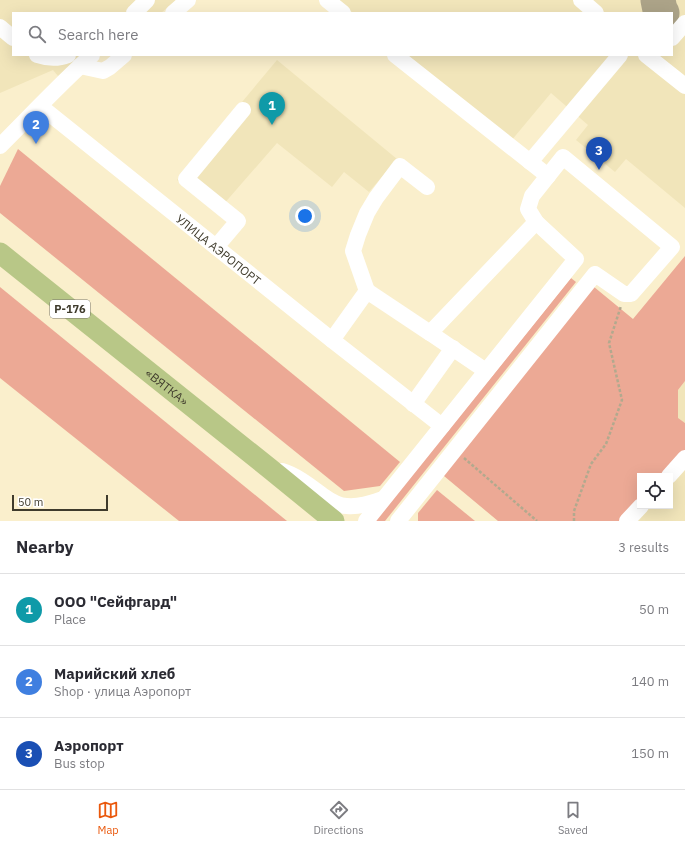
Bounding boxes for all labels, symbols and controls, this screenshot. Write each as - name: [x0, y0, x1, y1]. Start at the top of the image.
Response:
- search box: [12, 12, 673, 56]
- icon: search: [26, 23, 48, 45]
- text: Search here: [58, 25, 138, 44]
- pin: 1: [259, 92, 285, 125]
- pin: 2: [23, 111, 49, 144]
- pin: 3: [586, 137, 612, 170]
- your location: [295, 206, 315, 226]
- street label: УЛИЦА АЭРОПОРТ: [173, 211, 264, 288]
- road number: Р-176: [50, 300, 90, 318]
- street label: «ВЯТКА»: [143, 365, 192, 408]
- map controls: [637, 473, 673, 509]
- button: locate: [637, 473, 673, 509]
- scale bar: [12, 493, 108, 512]
- text: 50 m: [18, 495, 43, 509]
- text: Nearby: [16, 536, 74, 558]
- text: 3 results: [618, 539, 669, 556]
- text: ООО "Сейфгард": [54, 592, 177, 611]
- text: 1: [25, 601, 33, 618]
- text: 50 m: [639, 601, 669, 618]
- text: Place: [54, 611, 86, 628]
- text: Марийский хлеб: [54, 664, 175, 683]
- text: 2: [25, 673, 33, 690]
- text: 140 m: [631, 673, 669, 690]
- text: Shop · улица Аэропорт: [54, 683, 191, 700]
- text: Аэропорт: [54, 736, 124, 755]
- text: 3: [25, 745, 33, 762]
- text: 150 m: [631, 745, 669, 762]
- text: Bus stop: [54, 755, 105, 772]
- tab: Map: [97, 799, 119, 837]
- tab: Directions: [313, 799, 364, 837]
- tab: Saved: [558, 799, 588, 837]

